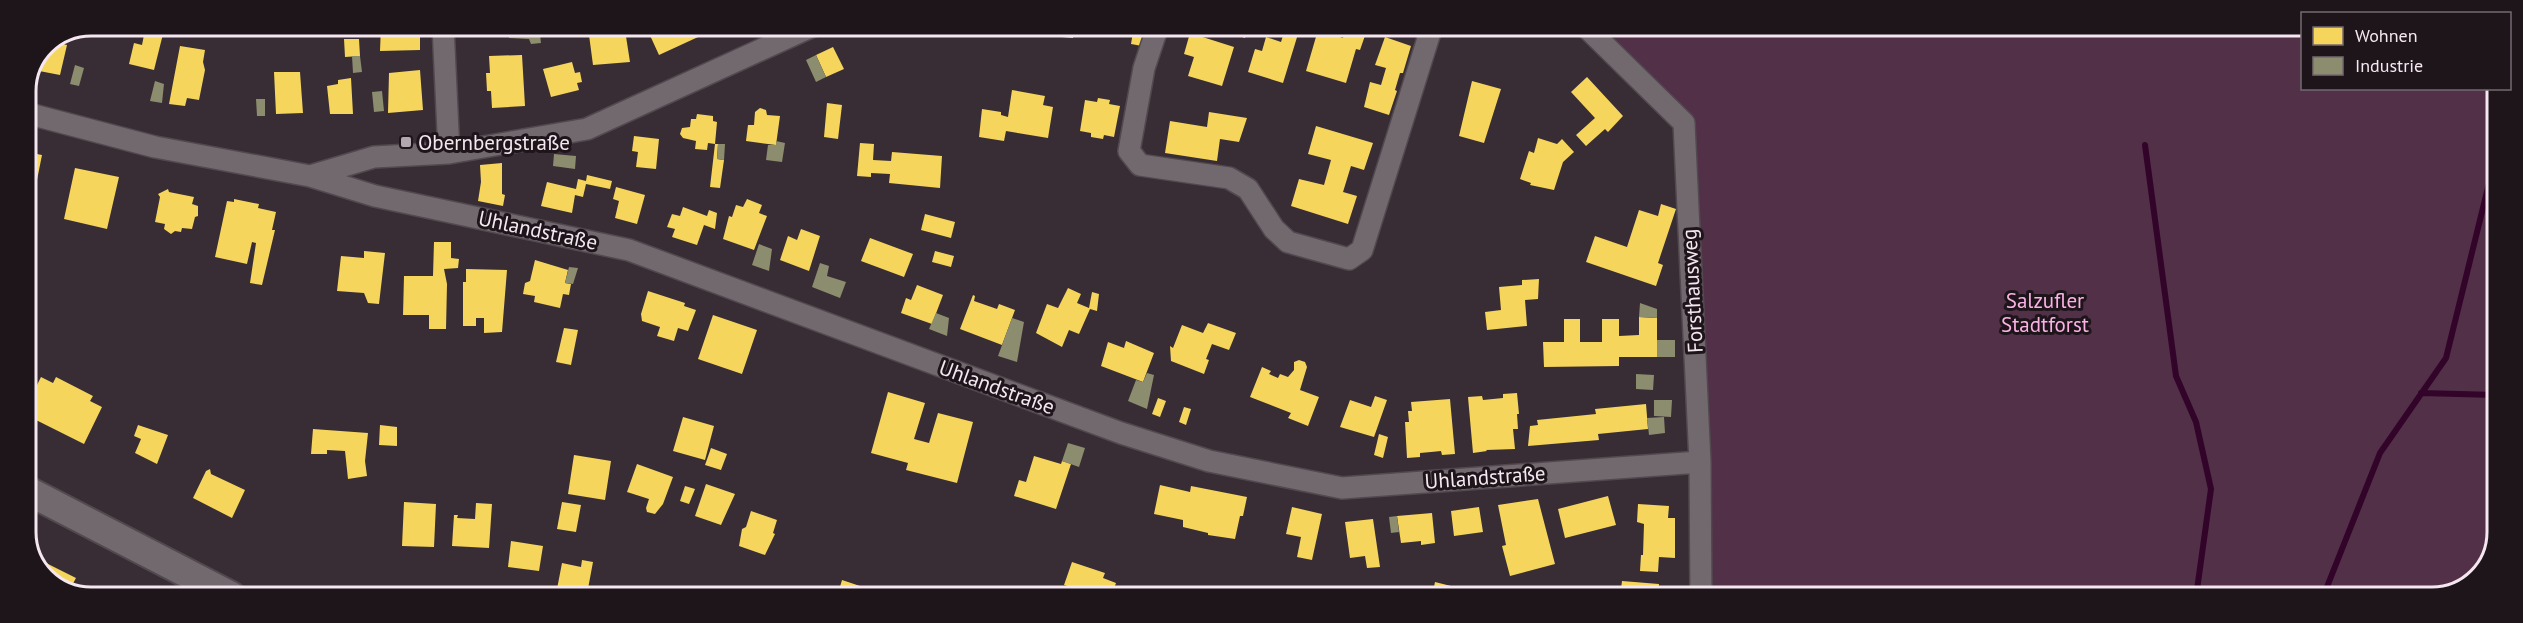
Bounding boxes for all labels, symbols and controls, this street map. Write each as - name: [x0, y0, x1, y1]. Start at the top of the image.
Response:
- legend: [2301, 12, 2511, 90]
- text: Wohnen: [2355, 24, 2417, 47]
- text: Industrie: [2355, 54, 2423, 77]
- place label: Obernbergstraße: [418, 129, 570, 156]
- marker: Obernbergstraße: [399, 135, 413, 149]
- street label: Uhlandstraße: [476, 204, 600, 256]
- street label: Forsthausweg: [1675, 228, 1709, 354]
- park label: Salzufler Stadtforst: [2001, 287, 2089, 338]
- street label: Uhlandstraße: [935, 354, 1059, 420]
- street label: Uhlandstraße: [1424, 459, 1546, 495]

